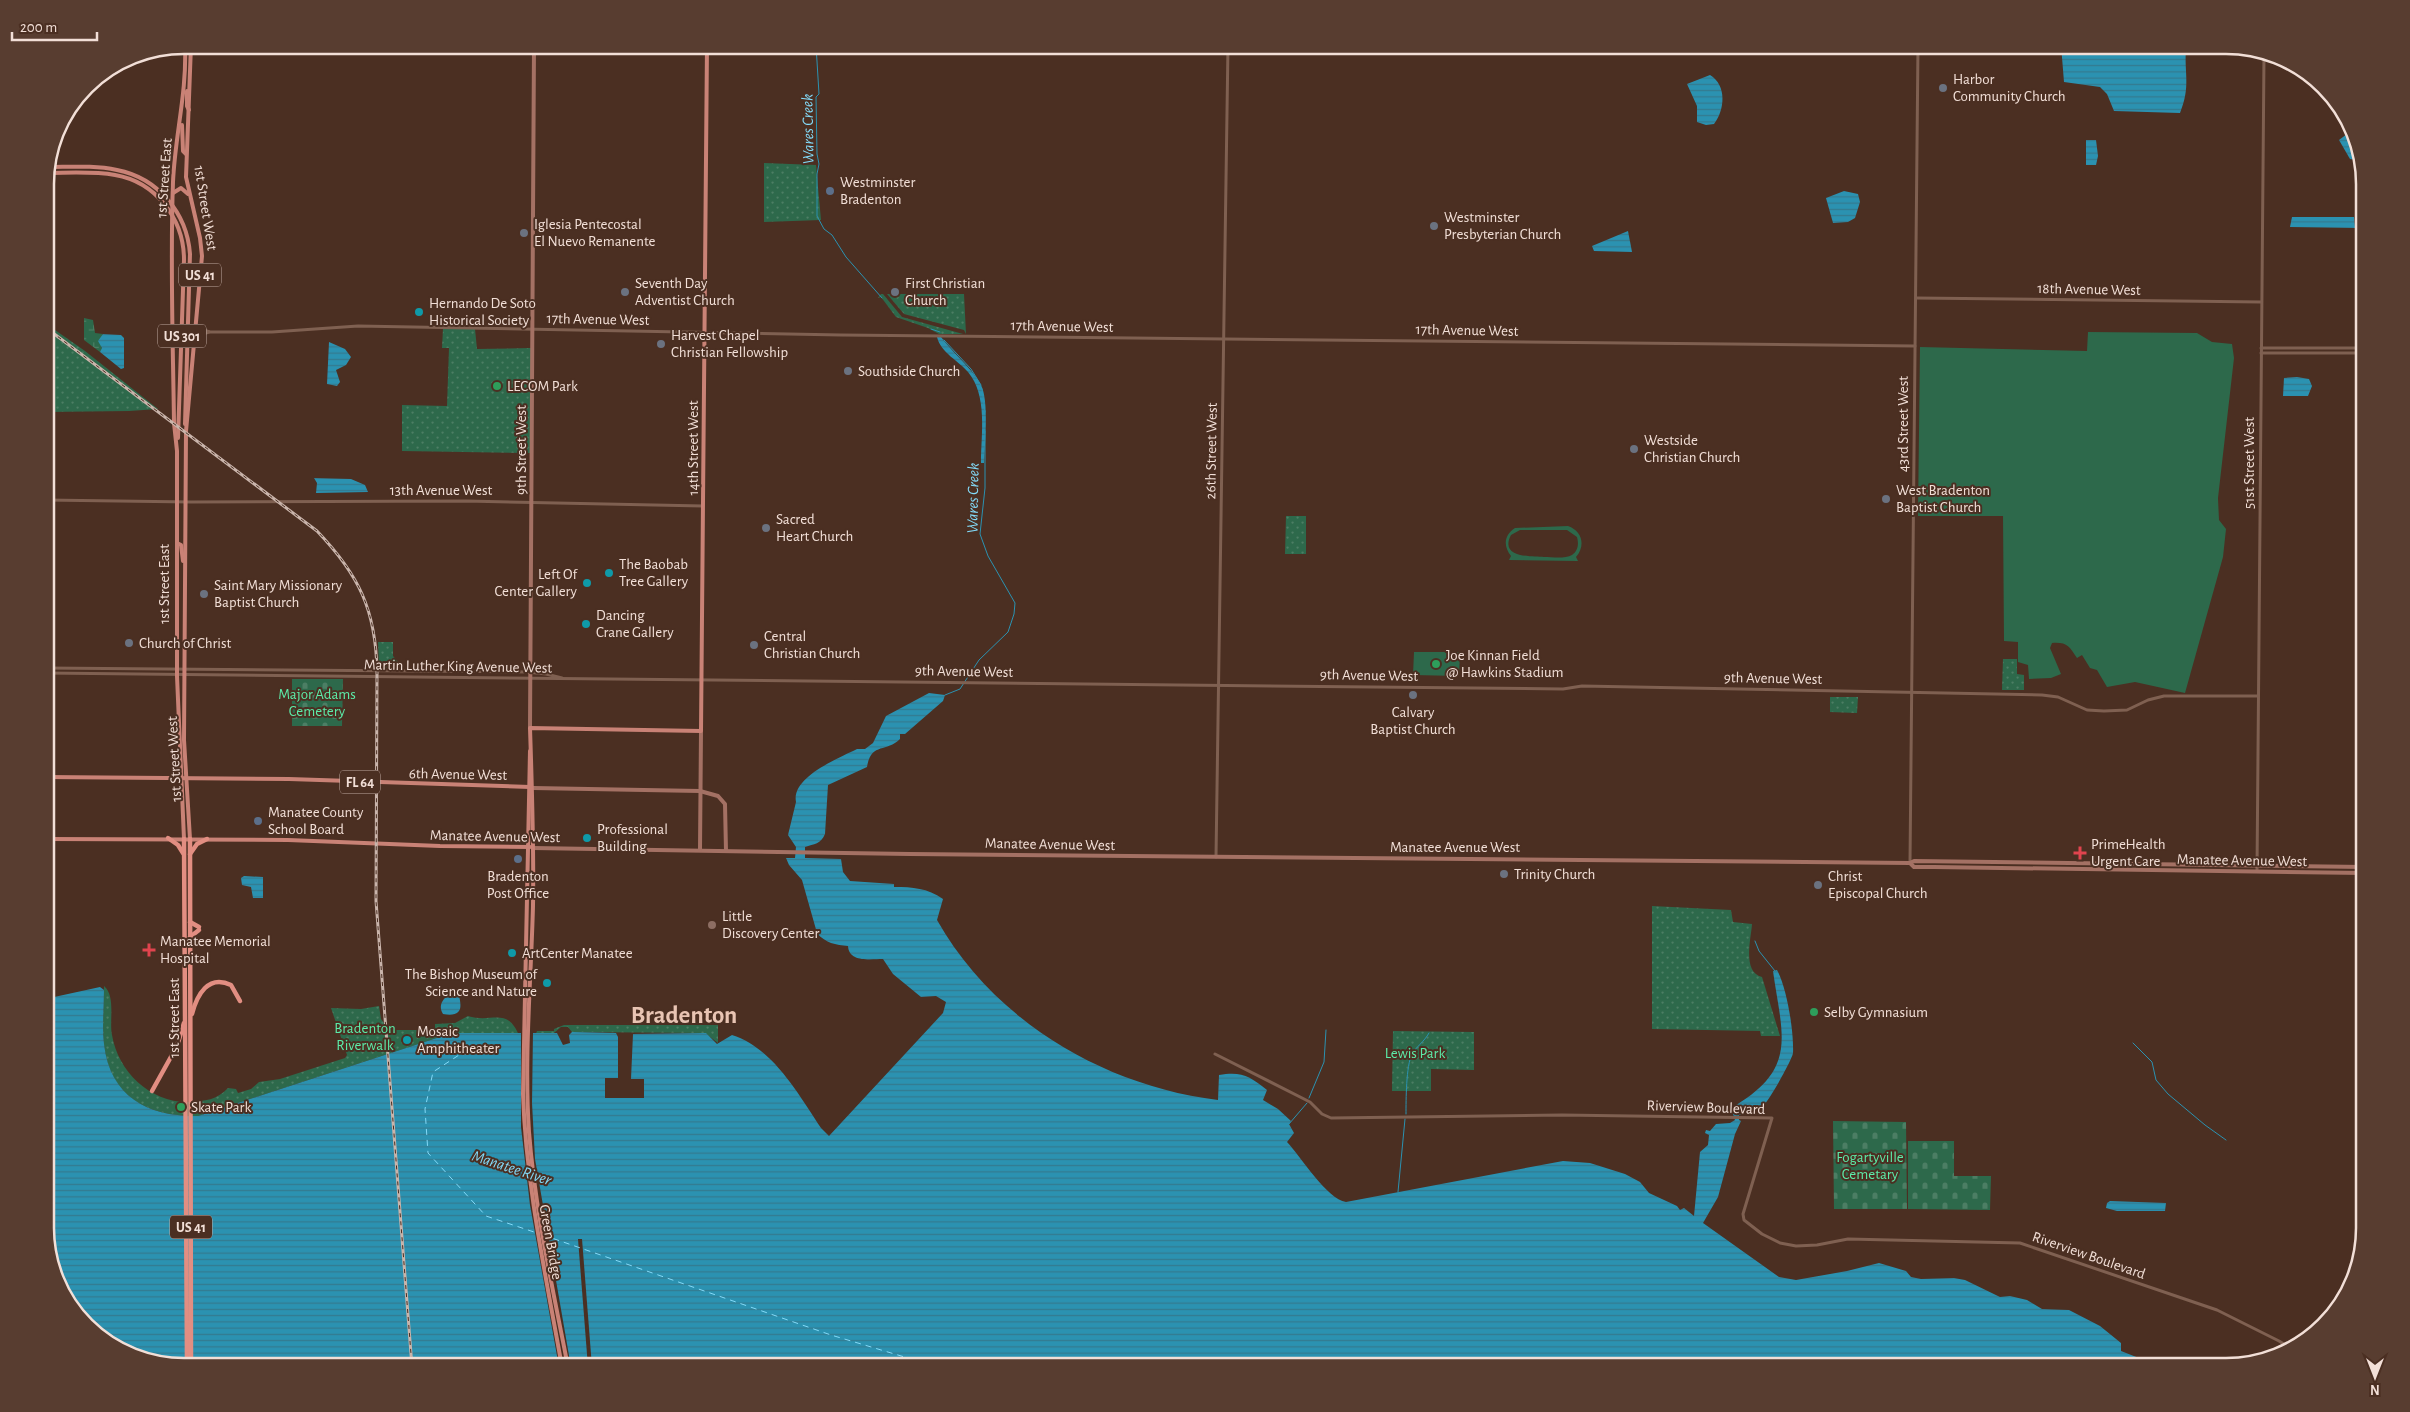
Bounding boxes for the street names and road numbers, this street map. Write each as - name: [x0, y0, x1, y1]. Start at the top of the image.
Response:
- street label: 1st Street East: [154, 137, 175, 218]
- street label: 1st Street West: [191, 165, 220, 252]
- road number: US 41: [179, 264, 221, 286]
- street label: 18th Avenue West: [2037, 281, 2141, 298]
- street label: 17th Avenue West: [547, 311, 650, 328]
- street label: 17th Avenue West: [1011, 318, 1114, 335]
- street label: 17th Avenue West: [1416, 322, 1519, 339]
- road number: US 301: [158, 324, 206, 348]
- street label: 43rd Street West: [1896, 376, 1911, 472]
- street label: 14th Street West: [686, 400, 701, 496]
- street label: 26th Street West: [1203, 402, 1220, 499]
- street label: 9th Street West: [514, 405, 529, 495]
- street label: 51st Street West: [2242, 417, 2257, 509]
- street label: 13th Avenue West: [390, 483, 493, 498]
- street label: 1st Street East: [157, 544, 172, 624]
- street label: Martin Luther King Avenue West: [364, 657, 552, 676]
- street label: 9th Avenue West: [915, 663, 1013, 680]
- street label: 9th Avenue West: [1320, 667, 1418, 684]
- street label: 9th Avenue West: [1724, 670, 1822, 687]
- street label: 1st Street West: [165, 716, 184, 802]
- street label: 6th Avenue West: [409, 766, 507, 783]
- road number: FL 64: [340, 770, 380, 794]
- street label: Manatee Avenue West: [430, 828, 560, 845]
- street label: Manatee Avenue West: [985, 836, 1115, 853]
- street label: Manatee Avenue West: [1390, 840, 1520, 855]
- street label: Manatee Avenue West: [2177, 852, 2307, 869]
- street label: 1st Street East: [167, 978, 182, 1058]
- street label: Riverview Boulevard: [1646, 1098, 1766, 1117]
- street label: Green Bridge: [537, 1203, 565, 1281]
- road number: US 41: [170, 1216, 212, 1238]
- street label: Riverview Boulevard: [2030, 1229, 2148, 1282]

